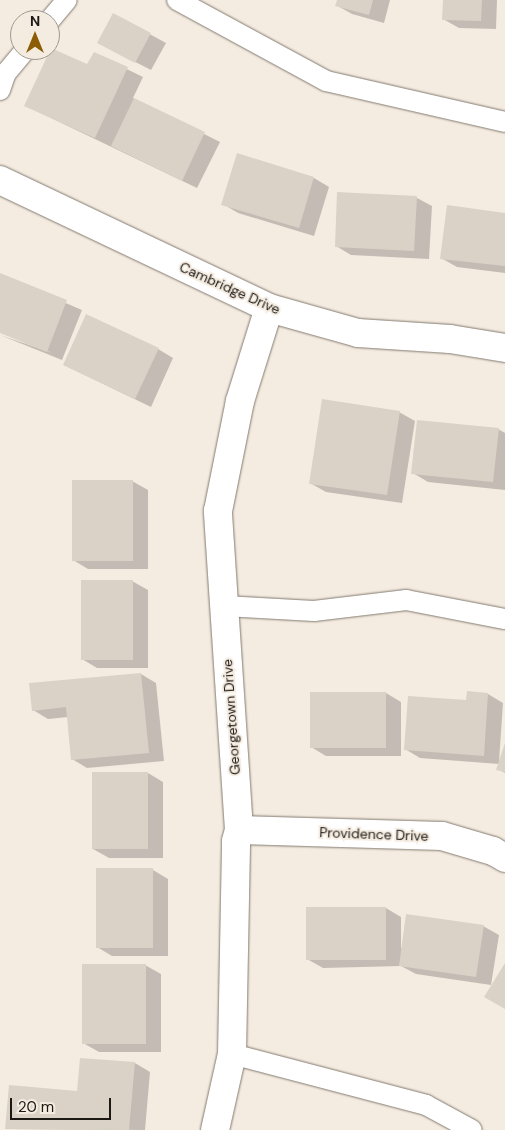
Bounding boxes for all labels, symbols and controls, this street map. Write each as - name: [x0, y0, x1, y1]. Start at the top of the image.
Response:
- north arrow: [10, 10, 60, 60]
- text: N: [30, 12, 40, 30]
- street label: Cambridge Drive: [177, 258, 283, 318]
- street label: Georgetown Drive: [219, 659, 243, 775]
- street label: Providence Drive: [319, 824, 429, 844]
- scale bar: [12, 1088, 114, 1120]
- text: 20 m: [18, 1097, 54, 1117]

